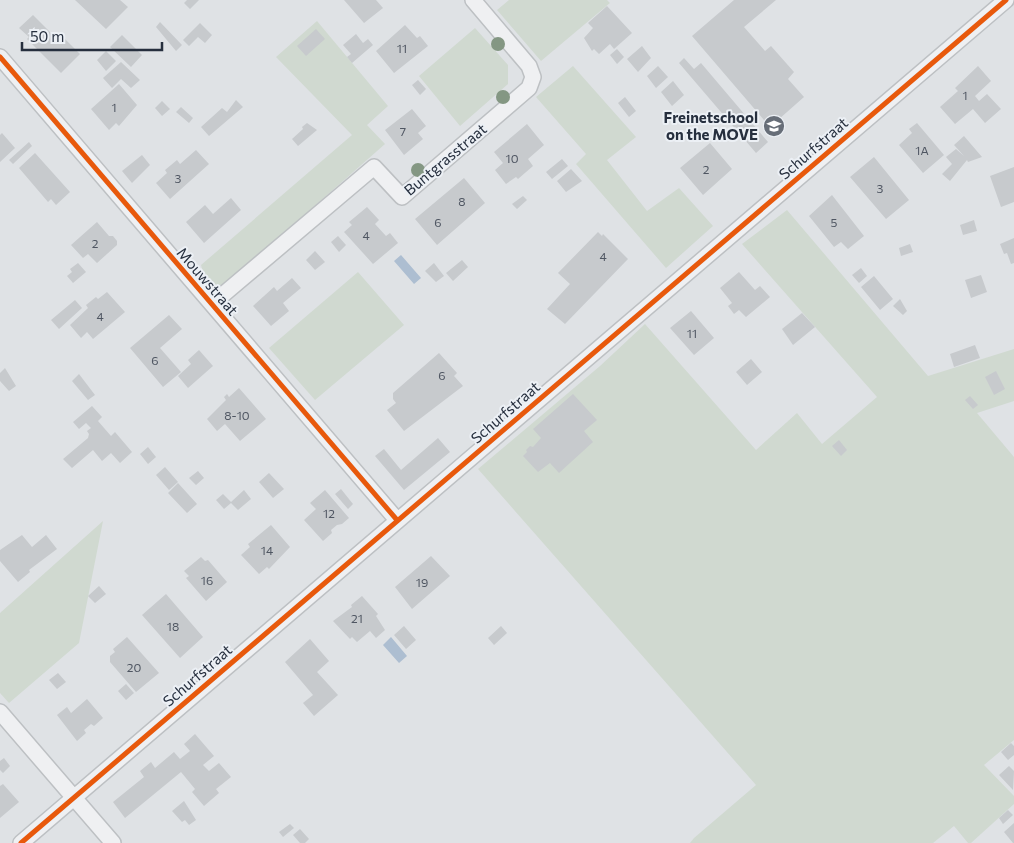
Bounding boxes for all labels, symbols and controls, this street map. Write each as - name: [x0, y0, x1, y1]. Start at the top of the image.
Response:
- scale bar: [22, 20, 162, 52]
- text: 50 m: [30, 27, 64, 45]
- house number: 11: [397, 41, 407, 55]
- house number: 1: [962, 88, 968, 102]
- house number: 1: [111, 100, 117, 114]
- place label: Freinetschool on the MOVE: [664, 108, 758, 143]
- street label: Schurfstraat: [775, 113, 851, 183]
- school or university icon: Freinetschool on the MOVE: [762, 114, 786, 138]
- street label: Buntgrasstraat: [400, 119, 490, 199]
- house number: 7: [400, 124, 406, 138]
- house number: 1A: [915, 143, 929, 157]
- house number: 10: [506, 151, 519, 165]
- house number: 2: [703, 162, 710, 176]
- house number: 3: [175, 171, 182, 185]
- house number: 3: [877, 181, 884, 195]
- house number: 8: [458, 194, 466, 208]
- house number: 6: [434, 215, 442, 229]
- house number: 5: [831, 215, 838, 229]
- house number: 4: [362, 228, 370, 242]
- house number: 2: [92, 236, 99, 250]
- street label: Mouwstraat: [174, 243, 242, 319]
- house number: 4: [599, 249, 607, 263]
- house number: 4: [96, 309, 104, 323]
- house number: 11: [687, 326, 697, 340]
- house number: 6: [151, 353, 159, 367]
- house number: 6: [438, 368, 446, 382]
- street label: Schurfstraat: [467, 377, 543, 447]
- house number: 8-10: [224, 408, 250, 422]
- house number: 12: [323, 506, 335, 520]
- house number: 14: [261, 543, 273, 557]
- house number: 16: [201, 573, 213, 587]
- house number: 19: [416, 575, 428, 589]
- house number: 21: [351, 611, 363, 625]
- house number: 18: [167, 619, 179, 633]
- street label: Schurfstraat: [159, 640, 235, 710]
- house number: 20: [127, 660, 141, 674]

